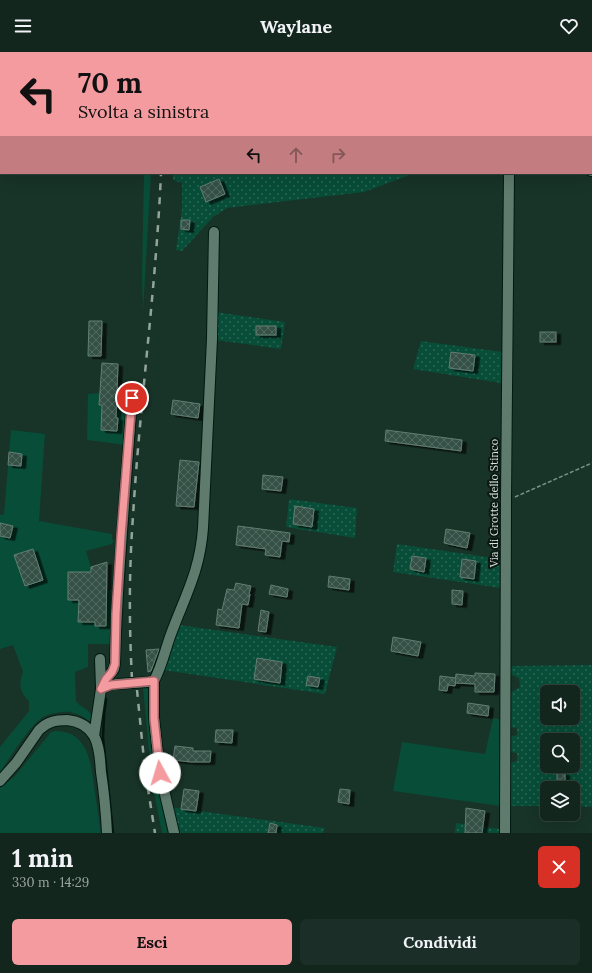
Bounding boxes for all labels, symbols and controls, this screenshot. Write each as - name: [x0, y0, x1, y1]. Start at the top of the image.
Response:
- icon: menu: [12, 15, 34, 37]
- text: Waylane: [260, 15, 332, 38]
- icon: heart: [558, 15, 580, 37]
- text: 70 m: [78, 65, 142, 101]
- icon: left: [12, 68, 64, 120]
- text: Svolta a sinistra: [78, 100, 209, 123]
- icon: left: [243, 144, 265, 166]
- icon: ahead: [285, 144, 307, 166]
- icon: right: [327, 144, 349, 166]
- pin: [115, 381, 149, 415]
- icon: arrive: [121, 387, 143, 409]
- street label: Via di Grotte dello Stinco: [487, 439, 501, 568]
- map controls: [540, 685, 580, 821]
- button: sound: [540, 685, 580, 725]
- button: search: [540, 733, 580, 773]
- position arrow: [139, 752, 181, 794]
- button: layers: [540, 781, 580, 821]
- text: 1 min: [12, 843, 73, 874]
- button: close: [538, 846, 580, 888]
- text: 330 m · 14:29: [12, 874, 89, 891]
- button: Esci: [12, 919, 292, 965]
- button: Condividi: [300, 919, 580, 965]

